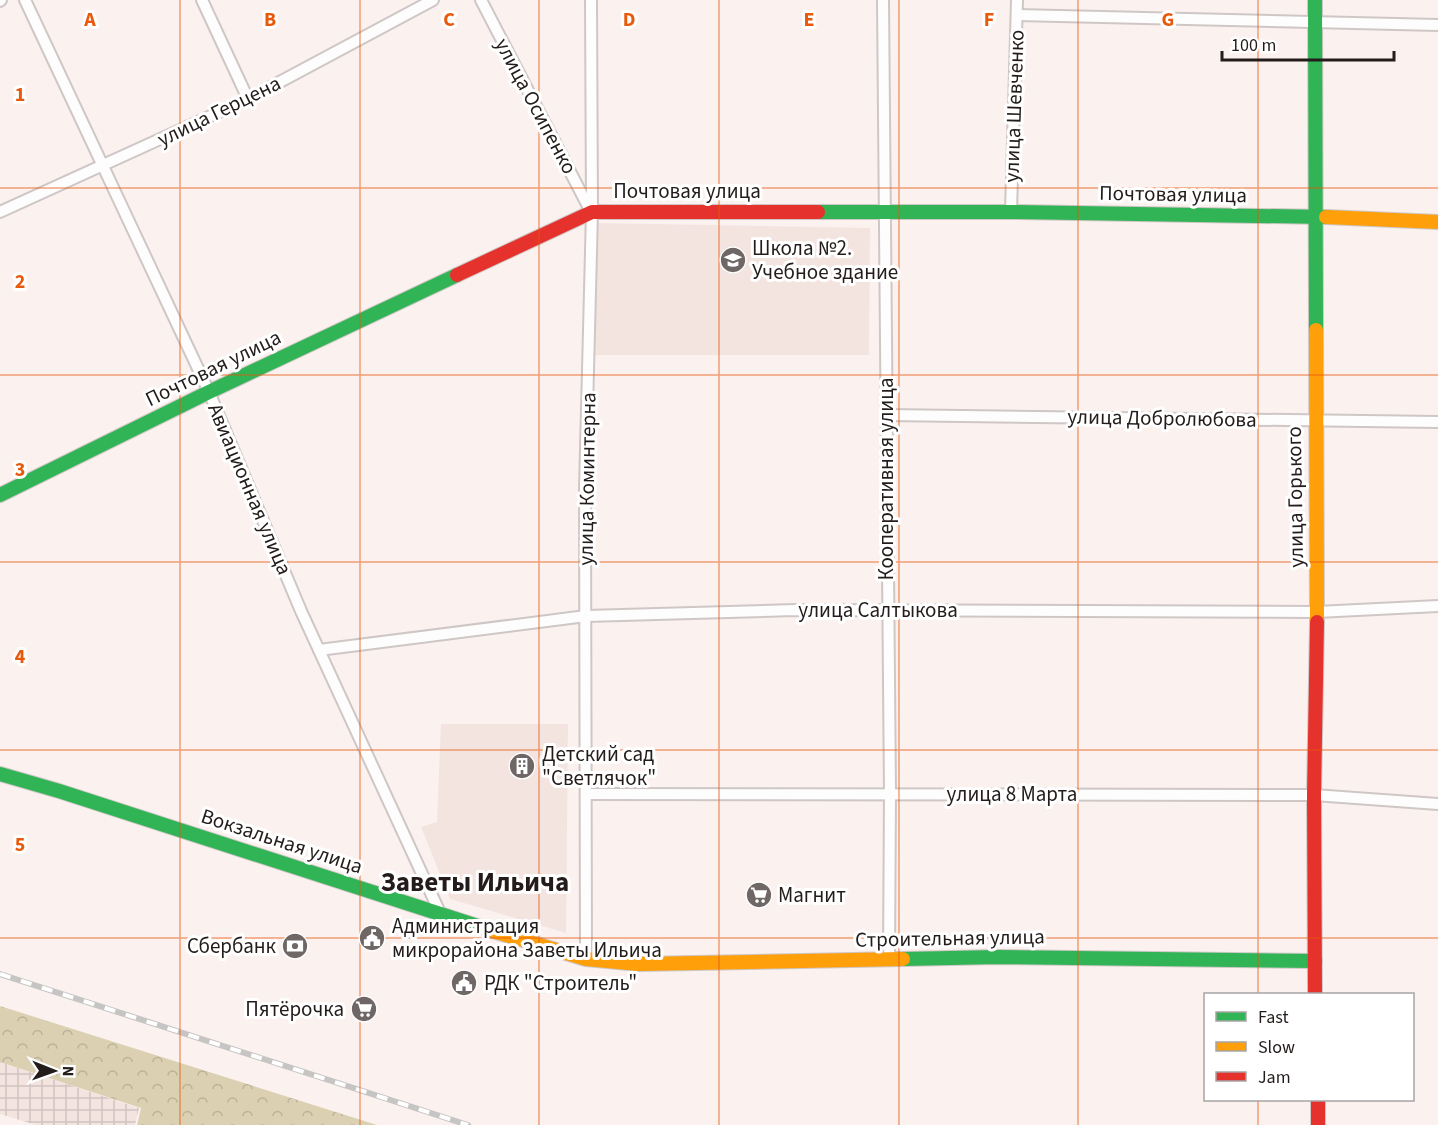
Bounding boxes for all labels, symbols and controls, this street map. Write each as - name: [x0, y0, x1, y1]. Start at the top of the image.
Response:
- text: A: [83, 6, 96, 34]
- text: B: [264, 6, 276, 34]
- text: C: [443, 6, 455, 34]
- text: D: [623, 6, 635, 34]
- text: E: [804, 6, 814, 34]
- text: F: [984, 6, 994, 34]
- text: G: [1162, 6, 1174, 34]
- scale bar: [1222, 24, 1394, 62]
- street label: улица Шевченко: [996, 29, 1032, 183]
- street label: улица Осипенко: [488, 33, 584, 179]
- text: 100 m: [1231, 33, 1276, 58]
- street label: улица Герцена: [152, 68, 286, 154]
- text: 1: [15, 81, 25, 109]
- street label: Почтовая улица: [613, 176, 761, 206]
- street label: Почтовая улица: [1099, 178, 1247, 210]
- place label: Школа №2. Учебное здание: [752, 233, 898, 287]
- school or university icon: Школа №2. Учебное здание: [718, 245, 748, 275]
- text: 2: [15, 268, 25, 296]
- street label: Почтовая улица: [140, 322, 286, 414]
- street label: Кооперативная улица: [871, 377, 901, 581]
- street label: улица Коминтерна: [570, 392, 604, 566]
- street label: Авиационная улица: [200, 399, 300, 579]
- street label: улица Добролюбова: [1067, 401, 1257, 435]
- street label: улица Горького: [1279, 426, 1311, 568]
- text: 3: [15, 456, 25, 484]
- street label: улица Салтыкова: [798, 595, 958, 625]
- text: 4: [15, 643, 26, 671]
- place label: Детский сад "Светлячок": [542, 739, 656, 793]
- building icon: Детский сад "Светлячок": [507, 751, 537, 781]
- street label: улица 8 Марта: [947, 779, 1077, 809]
- street label: Вокзальная улица: [197, 801, 367, 881]
- text: 5: [15, 831, 25, 859]
- district label: Заветы Ильича: [381, 863, 569, 902]
- supermarket icon: Магнит: [744, 880, 774, 910]
- place label: Магнит: [778, 880, 846, 910]
- place label: Администрация микрорайона Заветы Ильича: [392, 911, 662, 965]
- street label: Строительная улица: [855, 921, 1045, 955]
- public building icon: Администрация микрорайона Заветы Ильича: [357, 923, 387, 953]
- place label: Сбербанк: [187, 931, 277, 961]
- bank icon: Сбербанк: [280, 931, 310, 961]
- public building icon: РДК "Строитель": [449, 968, 479, 998]
- place label: РДК "Строитель": [484, 968, 637, 998]
- legend: [1204, 993, 1414, 1101]
- place label: Пятёрочка: [245, 994, 344, 1024]
- supermarket icon: Пятёрочка: [349, 994, 379, 1024]
- text: Fast: [1258, 1005, 1289, 1030]
- text: Slow: [1258, 1035, 1295, 1060]
- north arrow: [24, 1041, 84, 1101]
- text: Jam: [1258, 1065, 1291, 1090]
- text: N: [57, 1066, 79, 1077]

